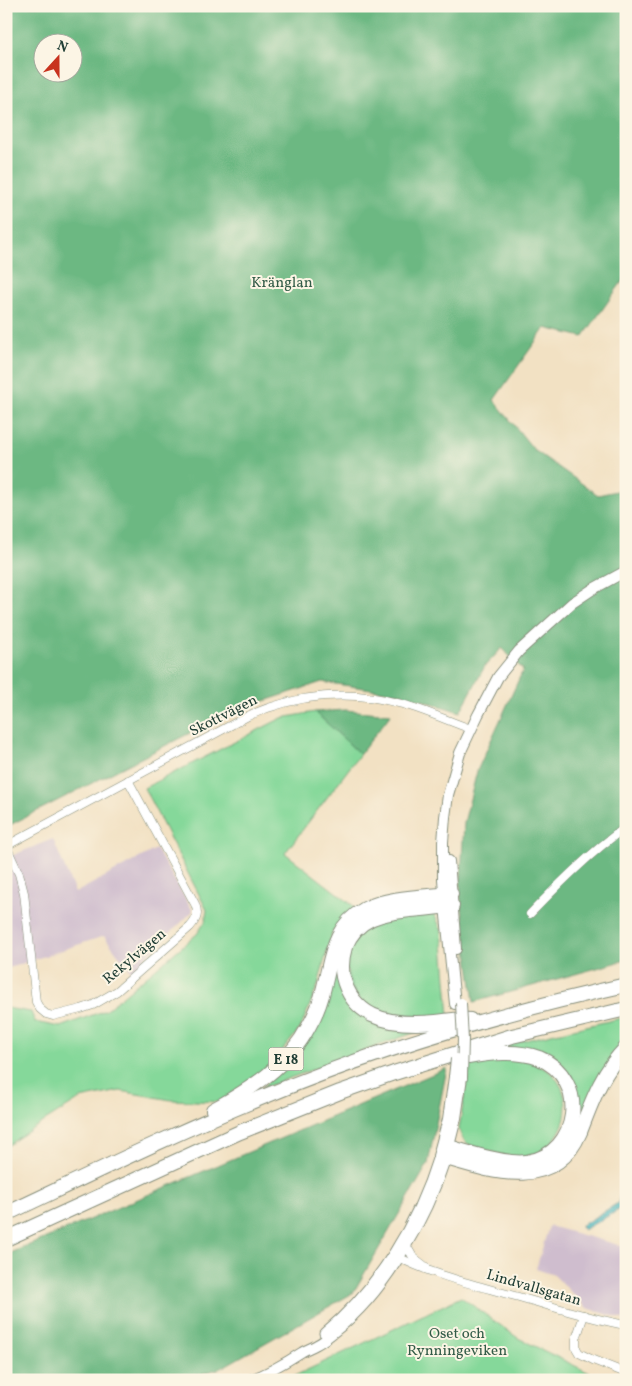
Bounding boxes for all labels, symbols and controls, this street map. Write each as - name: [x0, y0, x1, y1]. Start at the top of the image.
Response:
- north arrow: [32, 32, 82, 82]
- text: N: [54, 37, 70, 58]
- park label: Kränglan: [251, 273, 313, 294]
- street label: Skottvägen: [186, 690, 261, 742]
- street label: Rekylvägen: [99, 924, 171, 990]
- road number: E 18: [268, 1048, 304, 1070]
- street label: Lindvallsgatan: [484, 1265, 583, 1312]
- park label: Oset och Rynningeviken: [407, 1324, 507, 1362]

